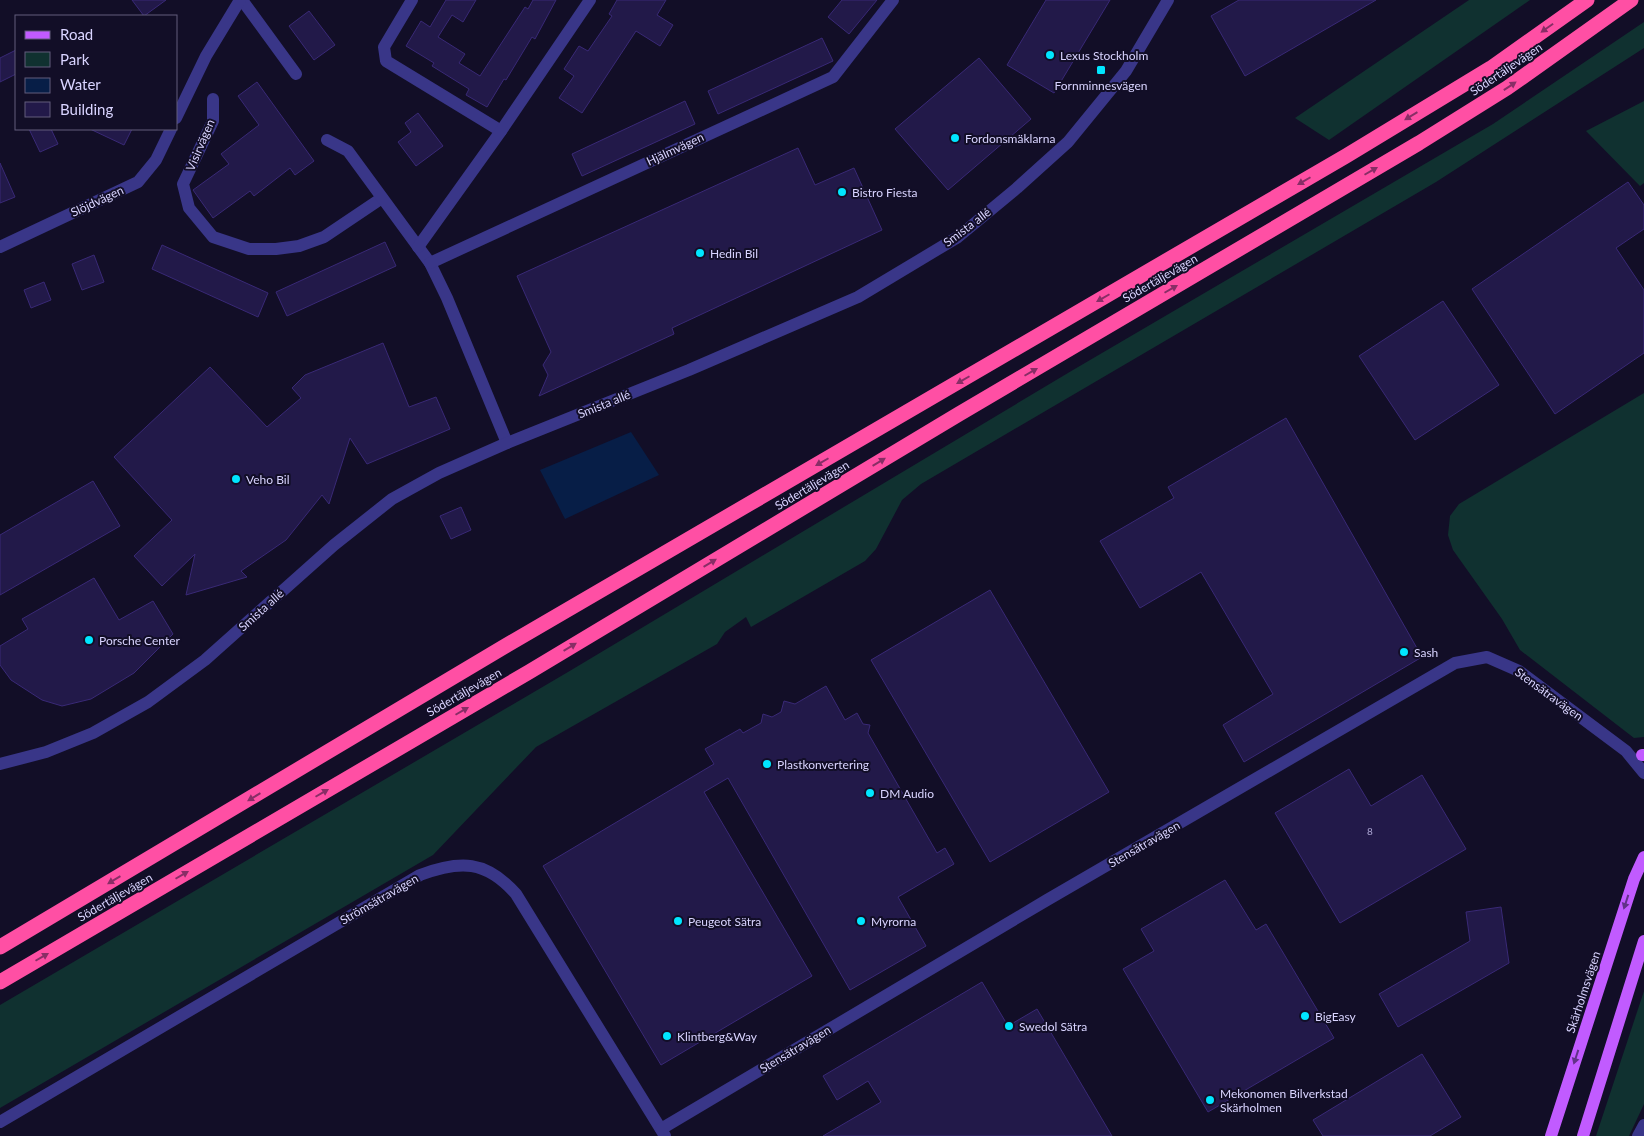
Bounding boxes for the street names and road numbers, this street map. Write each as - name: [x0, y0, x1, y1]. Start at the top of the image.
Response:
- street label: Södertäljevägen: [1467, 39, 1545, 99]
- street label: Visirvägen: [182, 117, 218, 173]
- street label: Hjälmvägen: [644, 129, 706, 169]
- street label: Slöjdvägen: [68, 182, 126, 220]
- street label: Smista allé: [940, 204, 994, 250]
- street label: Södertäljevägen: [1120, 250, 1200, 306]
- street label: Smista allé: [575, 387, 633, 421]
- street label: Södertäljevägen: [772, 457, 852, 513]
- street label: Smista allé: [235, 586, 287, 634]
- street label: Södertäljevägen: [424, 664, 504, 720]
- street label: Stensätravägen: [1512, 664, 1586, 724]
- street label: Stensätravägen: [1106, 817, 1182, 871]
- street label: Södertäljevägen: [75, 869, 155, 925]
- street label: Strömsätravägen: [337, 870, 421, 928]
- street label: Skärholmsvägen: [1563, 949, 1603, 1035]
- street label: Stensätravägen: [757, 1022, 833, 1076]

